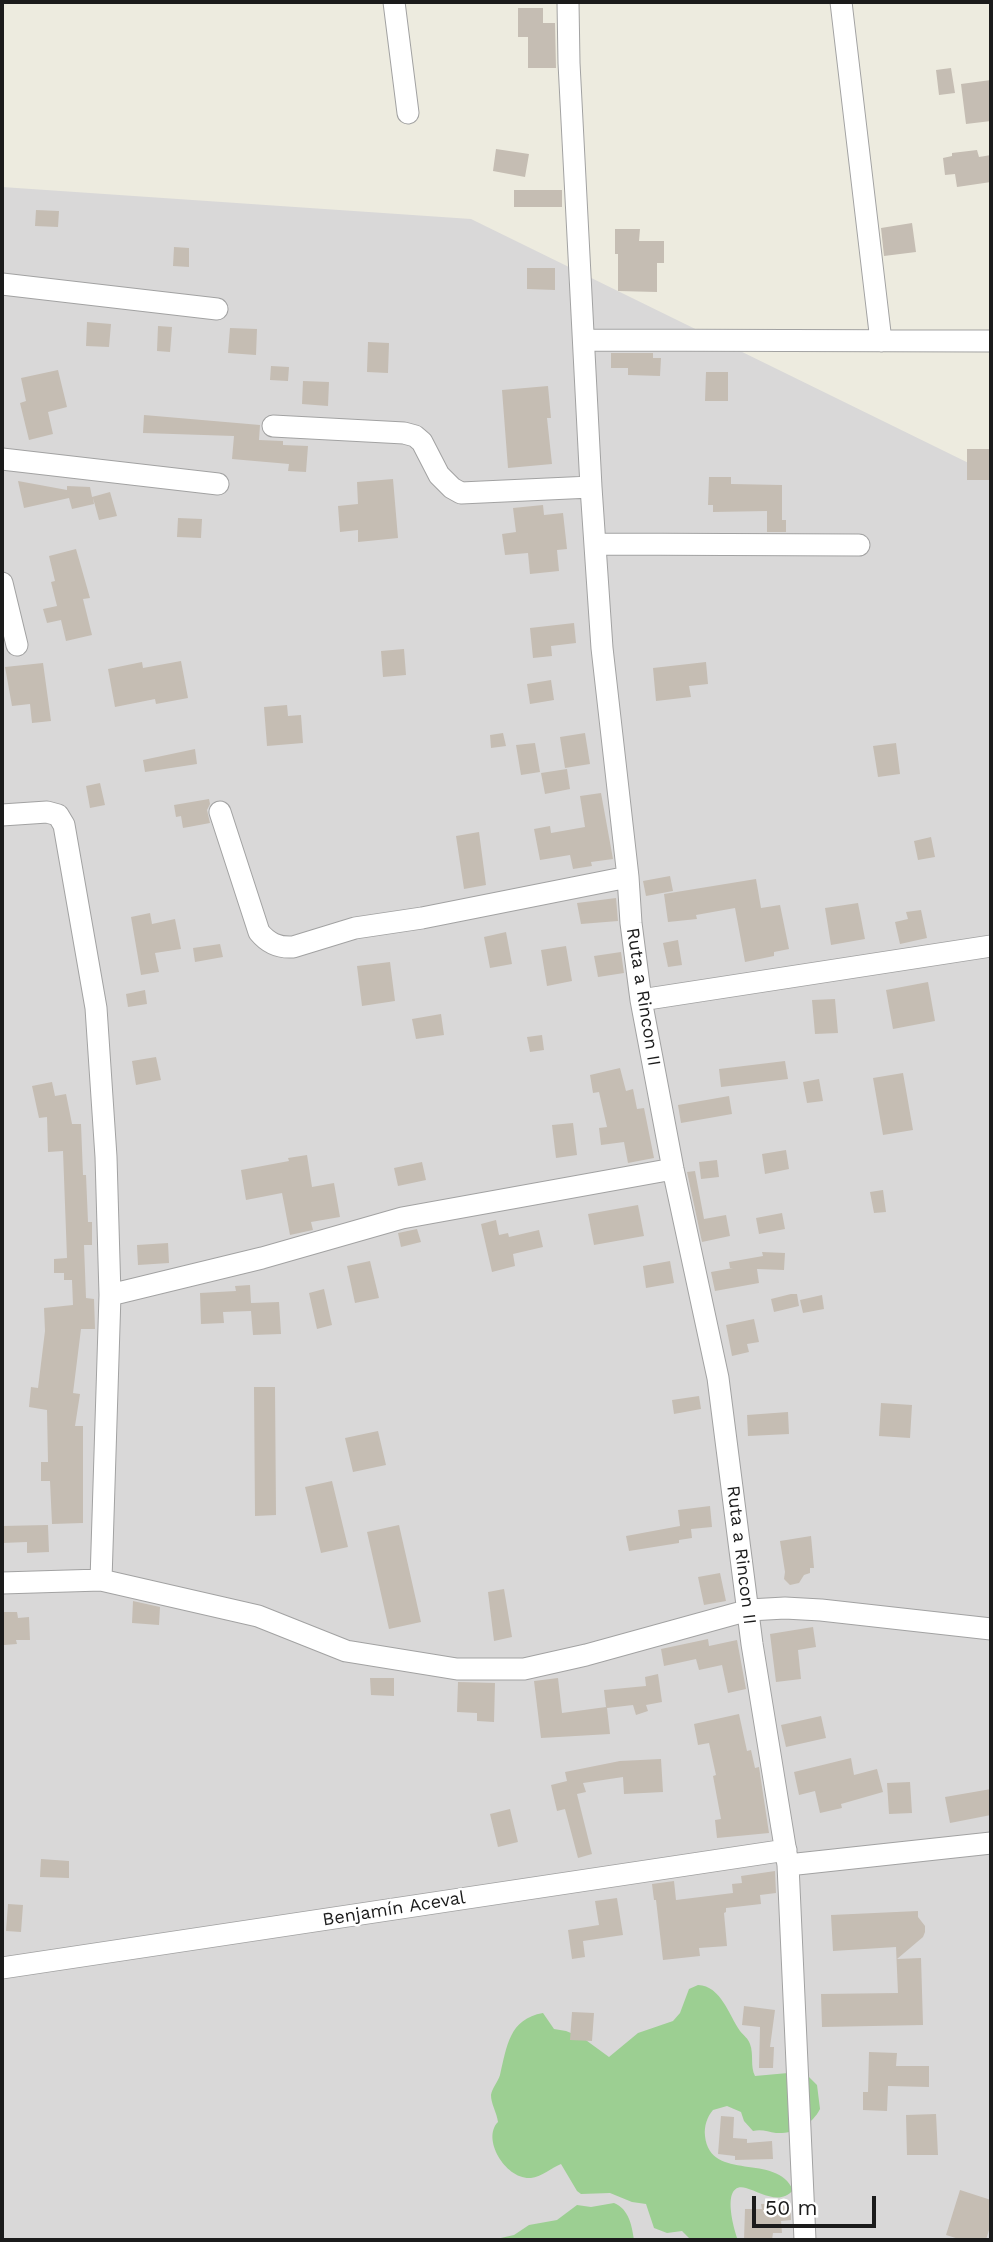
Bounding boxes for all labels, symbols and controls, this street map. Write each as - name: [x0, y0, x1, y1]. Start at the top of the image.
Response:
- street label: Ruta a Rincon II: [621, 926, 665, 1068]
- street label: Ruta a Rincon II: [722, 1484, 760, 1626]
- street label: Benjamín Aceval: [321, 1887, 467, 1931]
- scale bar: [755, 2182, 879, 2226]
- text: 50 m: [765, 2195, 817, 2220]

